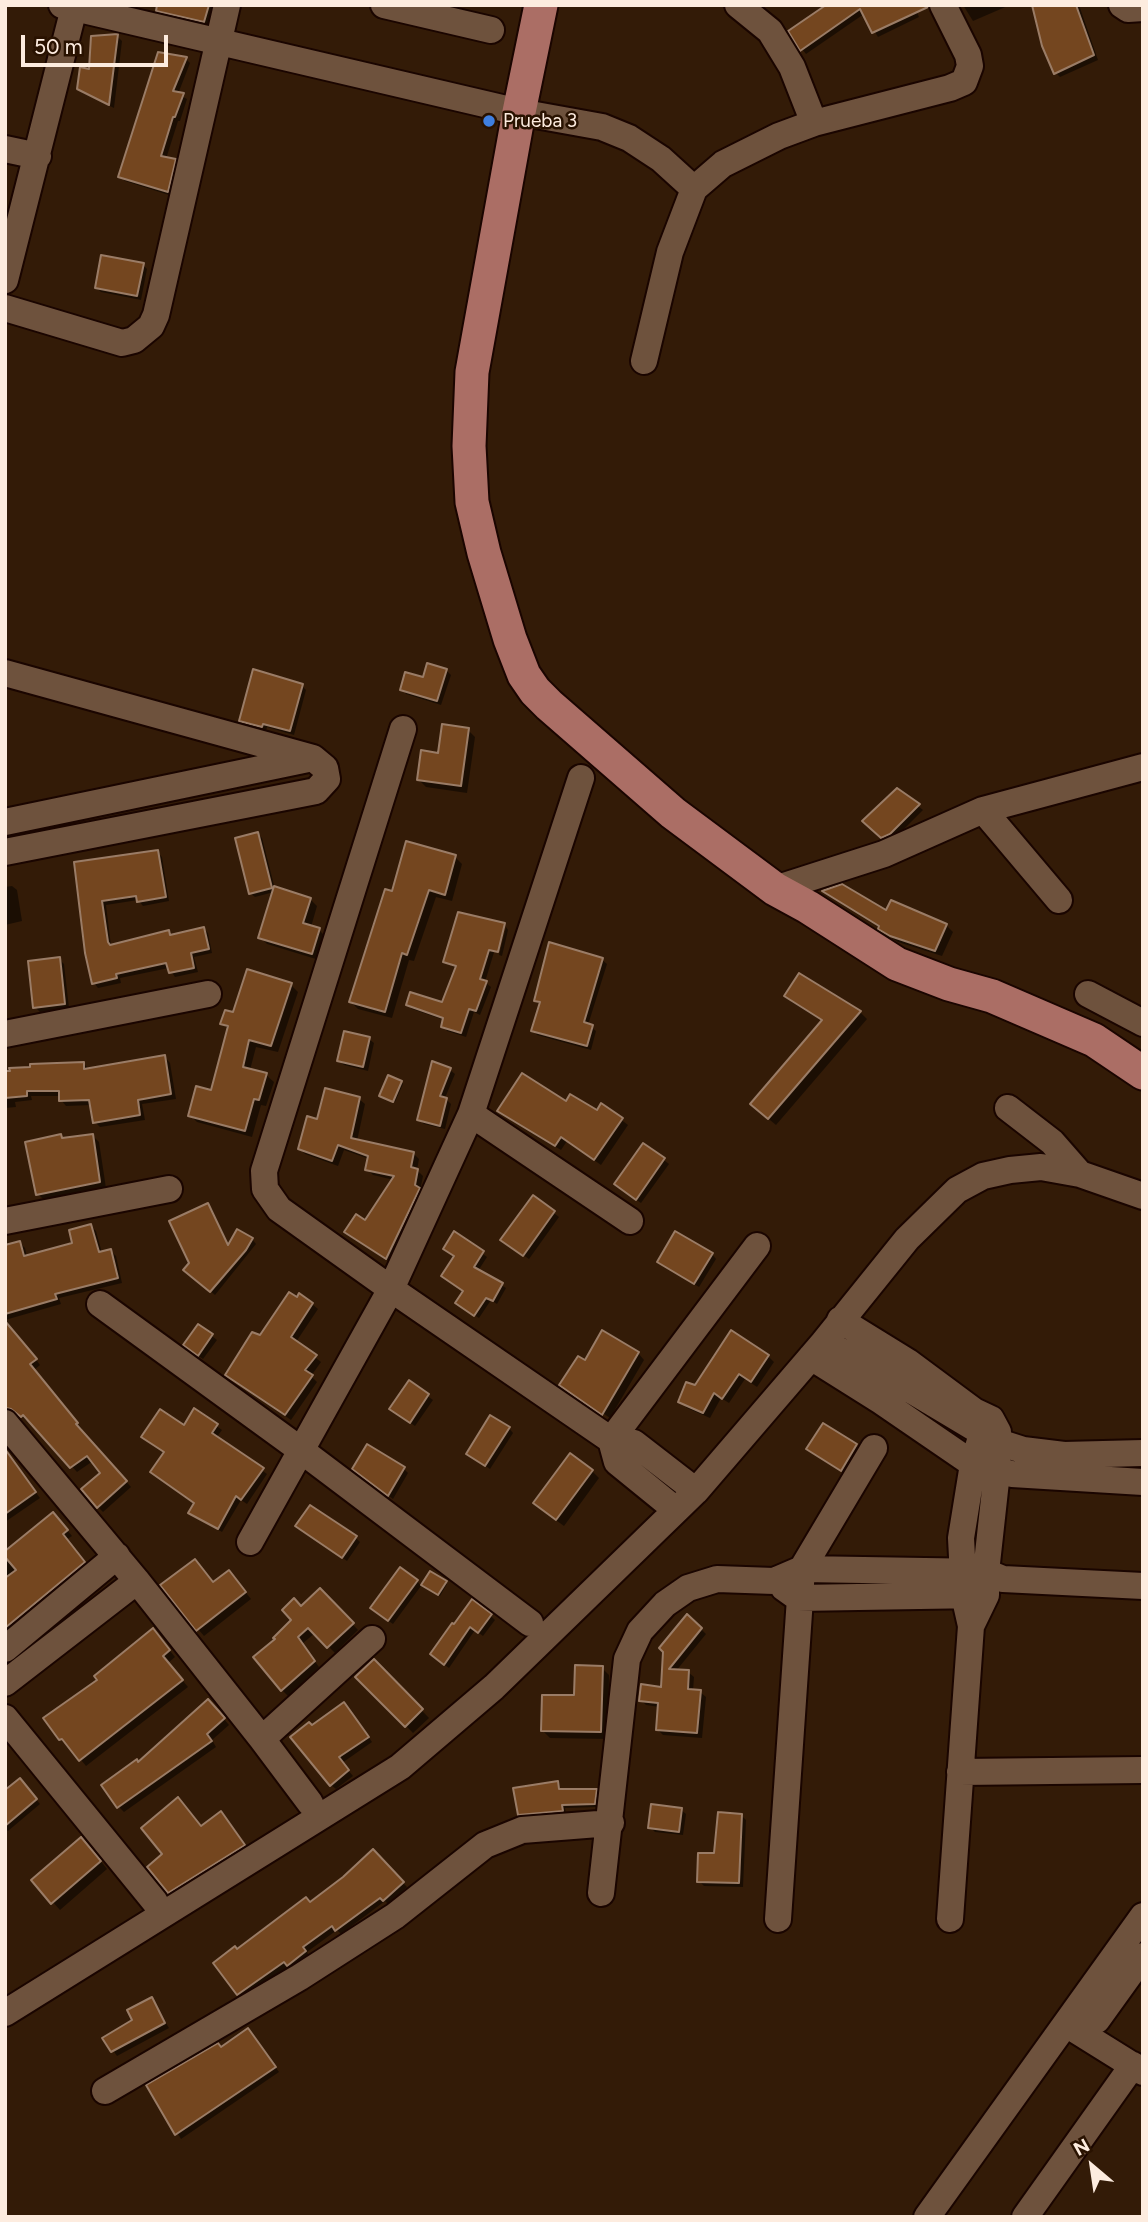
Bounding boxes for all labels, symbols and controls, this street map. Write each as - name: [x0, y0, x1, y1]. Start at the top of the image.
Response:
- scale bar: [24, 21, 172, 65]
- text: 50 m: [34, 34, 83, 59]
- place label: Prueba 3: [503, 110, 577, 132]
- marker: Prueba 3: [481, 113, 497, 129]
- north arrow: [1057, 2131, 1127, 2201]
- text: N: [1070, 2134, 1094, 2161]

